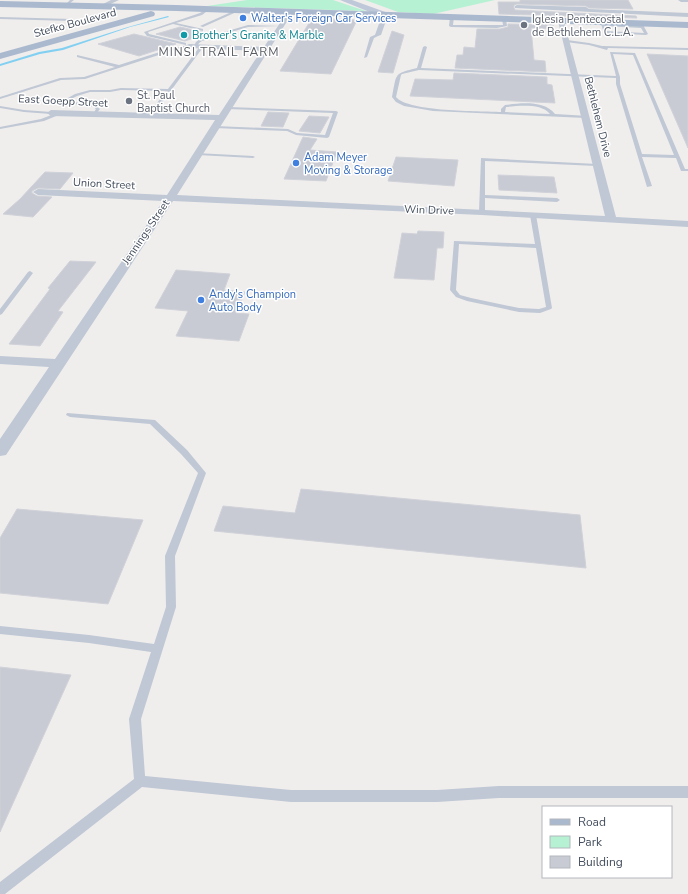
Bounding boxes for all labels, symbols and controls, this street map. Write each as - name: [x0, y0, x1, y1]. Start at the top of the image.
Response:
- street label: Stefko Boulevard: [32, 5, 118, 41]
- place label: Walter's Foreign Car Services: [251, 11, 396, 26]
- place label: Iglesia Pentecostal de Bethlehem C.L.A.: [532, 12, 633, 40]
- marker: Walter's Foreign Car Services: [238, 13, 248, 23]
- marker: Iglesia Pentecostal de Bethlehem C.L.A.: [519, 20, 529, 30]
- place label: Brother's Granite & Marble: [192, 28, 324, 43]
- marker: Brother's Granite & Marble: [179, 30, 189, 40]
- district label: MINSI TRAIL FARM: [158, 44, 280, 60]
- street label: Bethlehem Drive: [581, 75, 615, 159]
- place label: St. Paul Baptist Church: [137, 88, 210, 116]
- street label: East Goepp Street: [18, 91, 108, 111]
- marker: St. Paul Baptist Church: [124, 96, 134, 106]
- place label: Adam Meyer Moving & Storage: [304, 150, 392, 178]
- marker: Adam Meyer Moving & Storage: [291, 158, 301, 168]
- street label: Union Street: [73, 175, 136, 193]
- street label: Jennings Street: [118, 196, 173, 268]
- street label: Win Drive: [404, 202, 454, 218]
- place label: Andy's Champion Auto Body: [209, 287, 296, 315]
- marker: Andy's Champion Auto Body: [196, 295, 206, 305]
- legend: [542, 806, 672, 878]
- text: Road: [578, 814, 606, 830]
- text: Park: [578, 834, 603, 850]
- text: Building: [578, 854, 623, 870]

